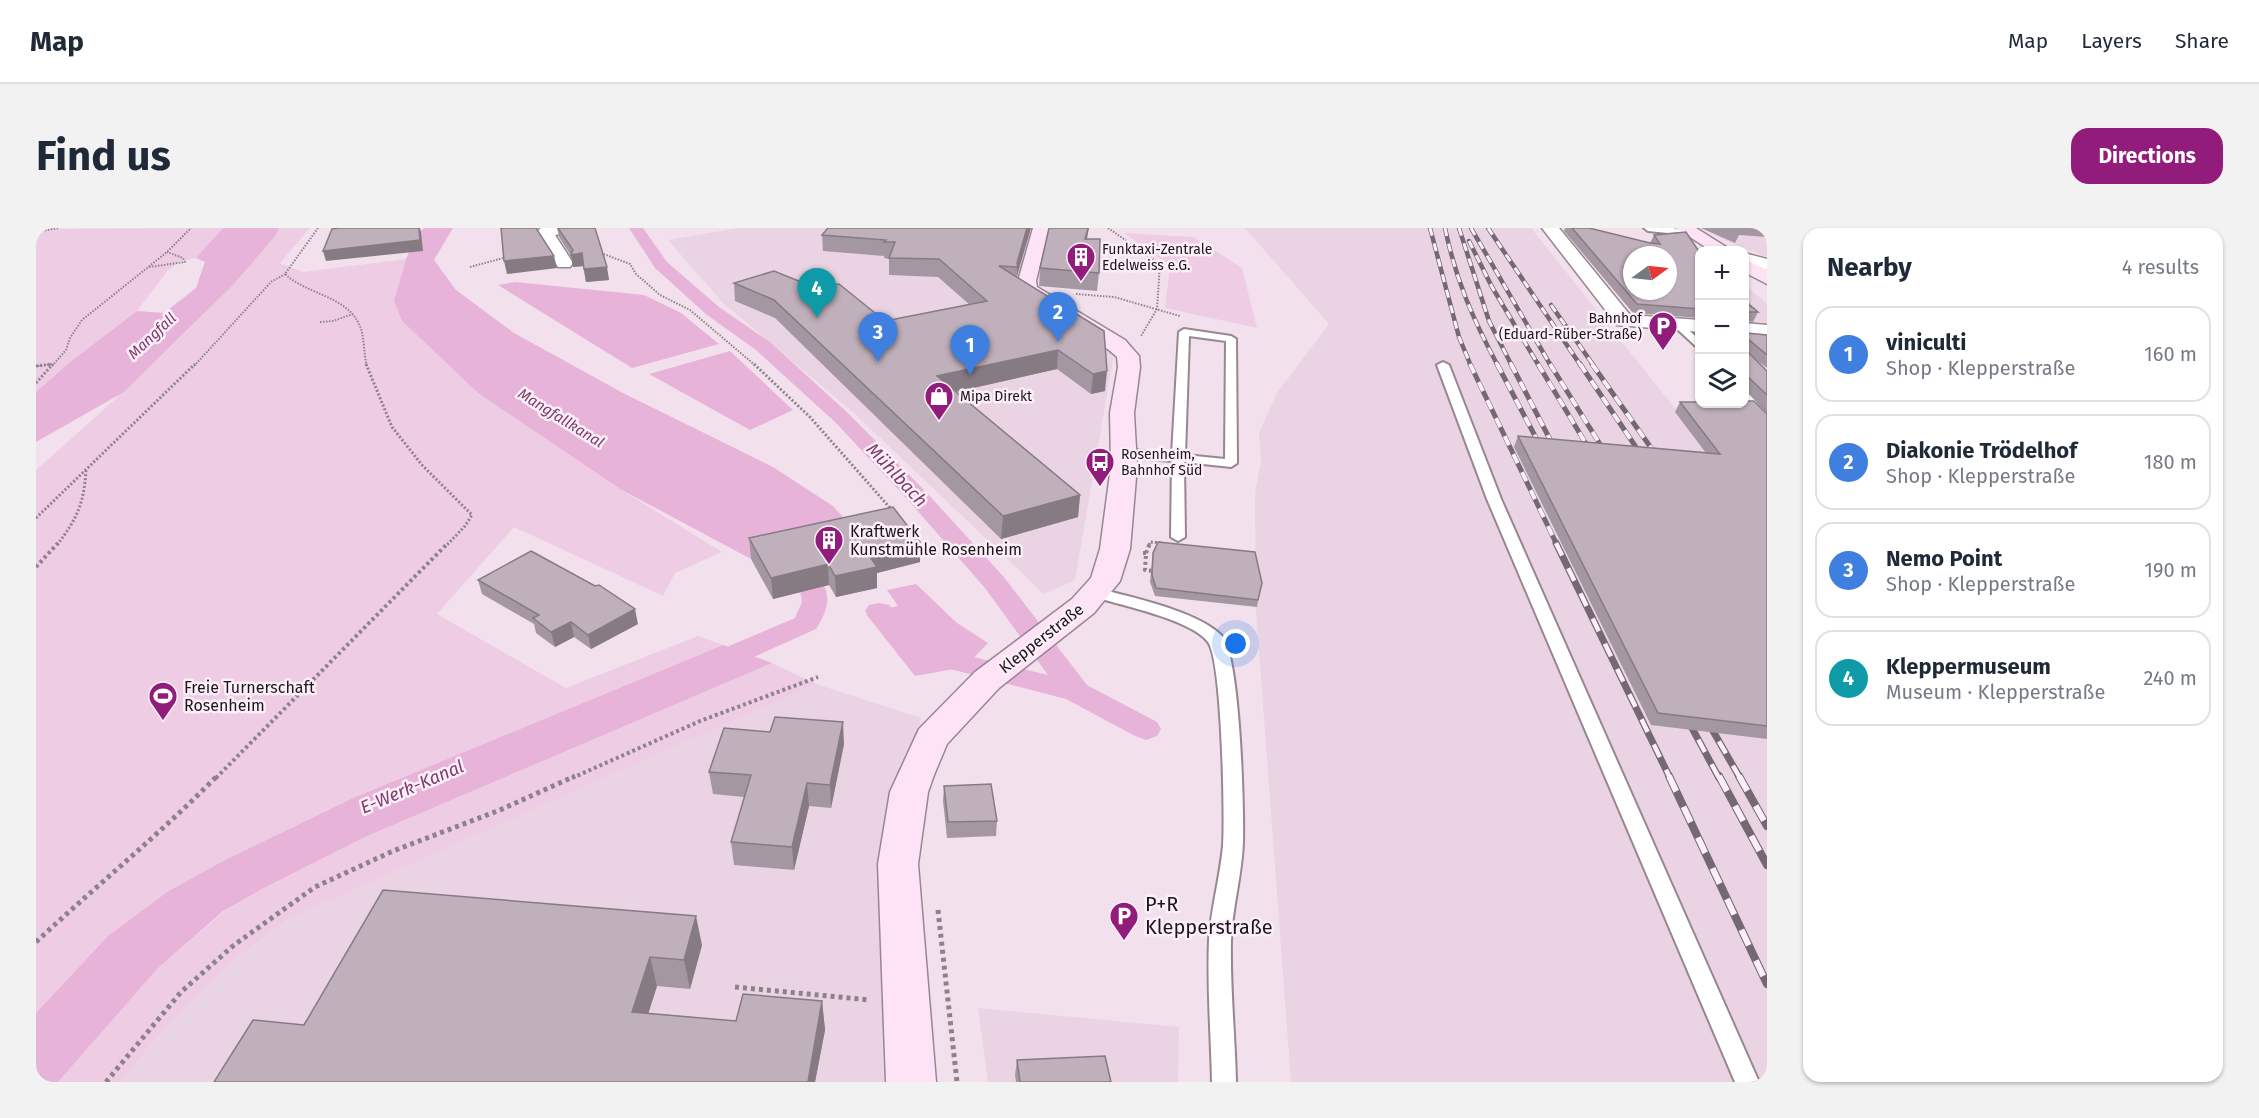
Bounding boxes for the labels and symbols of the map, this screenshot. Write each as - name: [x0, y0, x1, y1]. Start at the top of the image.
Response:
- building icon: Funktaxi-Zentrale Edelweiss e.G.: [1065, 241, 1097, 283]
- place label: Funktaxi-Zentrale Edelweiss e.G.: [1102, 241, 1212, 274]
- north arrow: [1623, 246, 1677, 300]
- pin: 4: [798, 268, 836, 318]
- pin: 2: [1038, 292, 1078, 342]
- water label: Mangfall: [124, 309, 180, 363]
- place label: Bahnhof (Eduard-Rüber-Straße): [1499, 310, 1643, 343]
- parking icon: Bahnhof (Eduard-Rüber-Straße): [1647, 310, 1679, 352]
- pin: 3: [858, 312, 898, 362]
- pin: 1: [950, 326, 990, 375]
- shop icon: Mipa Direkt: [923, 380, 955, 422]
- water label: Mangfallkanal: [515, 384, 607, 452]
- place label: Mipa Direkt: [960, 388, 1033, 405]
- water label: Mühlbach: [862, 438, 932, 512]
- bus stop icon: Rosenheim, Bahnhof Süd: [1084, 446, 1116, 488]
- place label: Rosenheim, Bahnhof Süd: [1121, 446, 1202, 479]
- place label: Kraftwerk Kunstmühle Rosenheim: [850, 522, 1022, 559]
- building icon: Kraftwerk Kunstmühle Rosenheim: [813, 524, 845, 566]
- street label: Klepperstraße: [995, 599, 1087, 677]
- your location: [1221, 629, 1250, 658]
- place label: Freie Turnerschaft Rosenheim: [184, 678, 315, 715]
- sports icon: Freie Turnerschaft Rosenheim: [147, 680, 179, 722]
- water label: E-Werk-Kanal: [357, 755, 467, 819]
- place label: P+R Klepperstraße: [1145, 892, 1273, 939]
- parking icon: P+R Klepperstraße: [1108, 900, 1140, 942]

